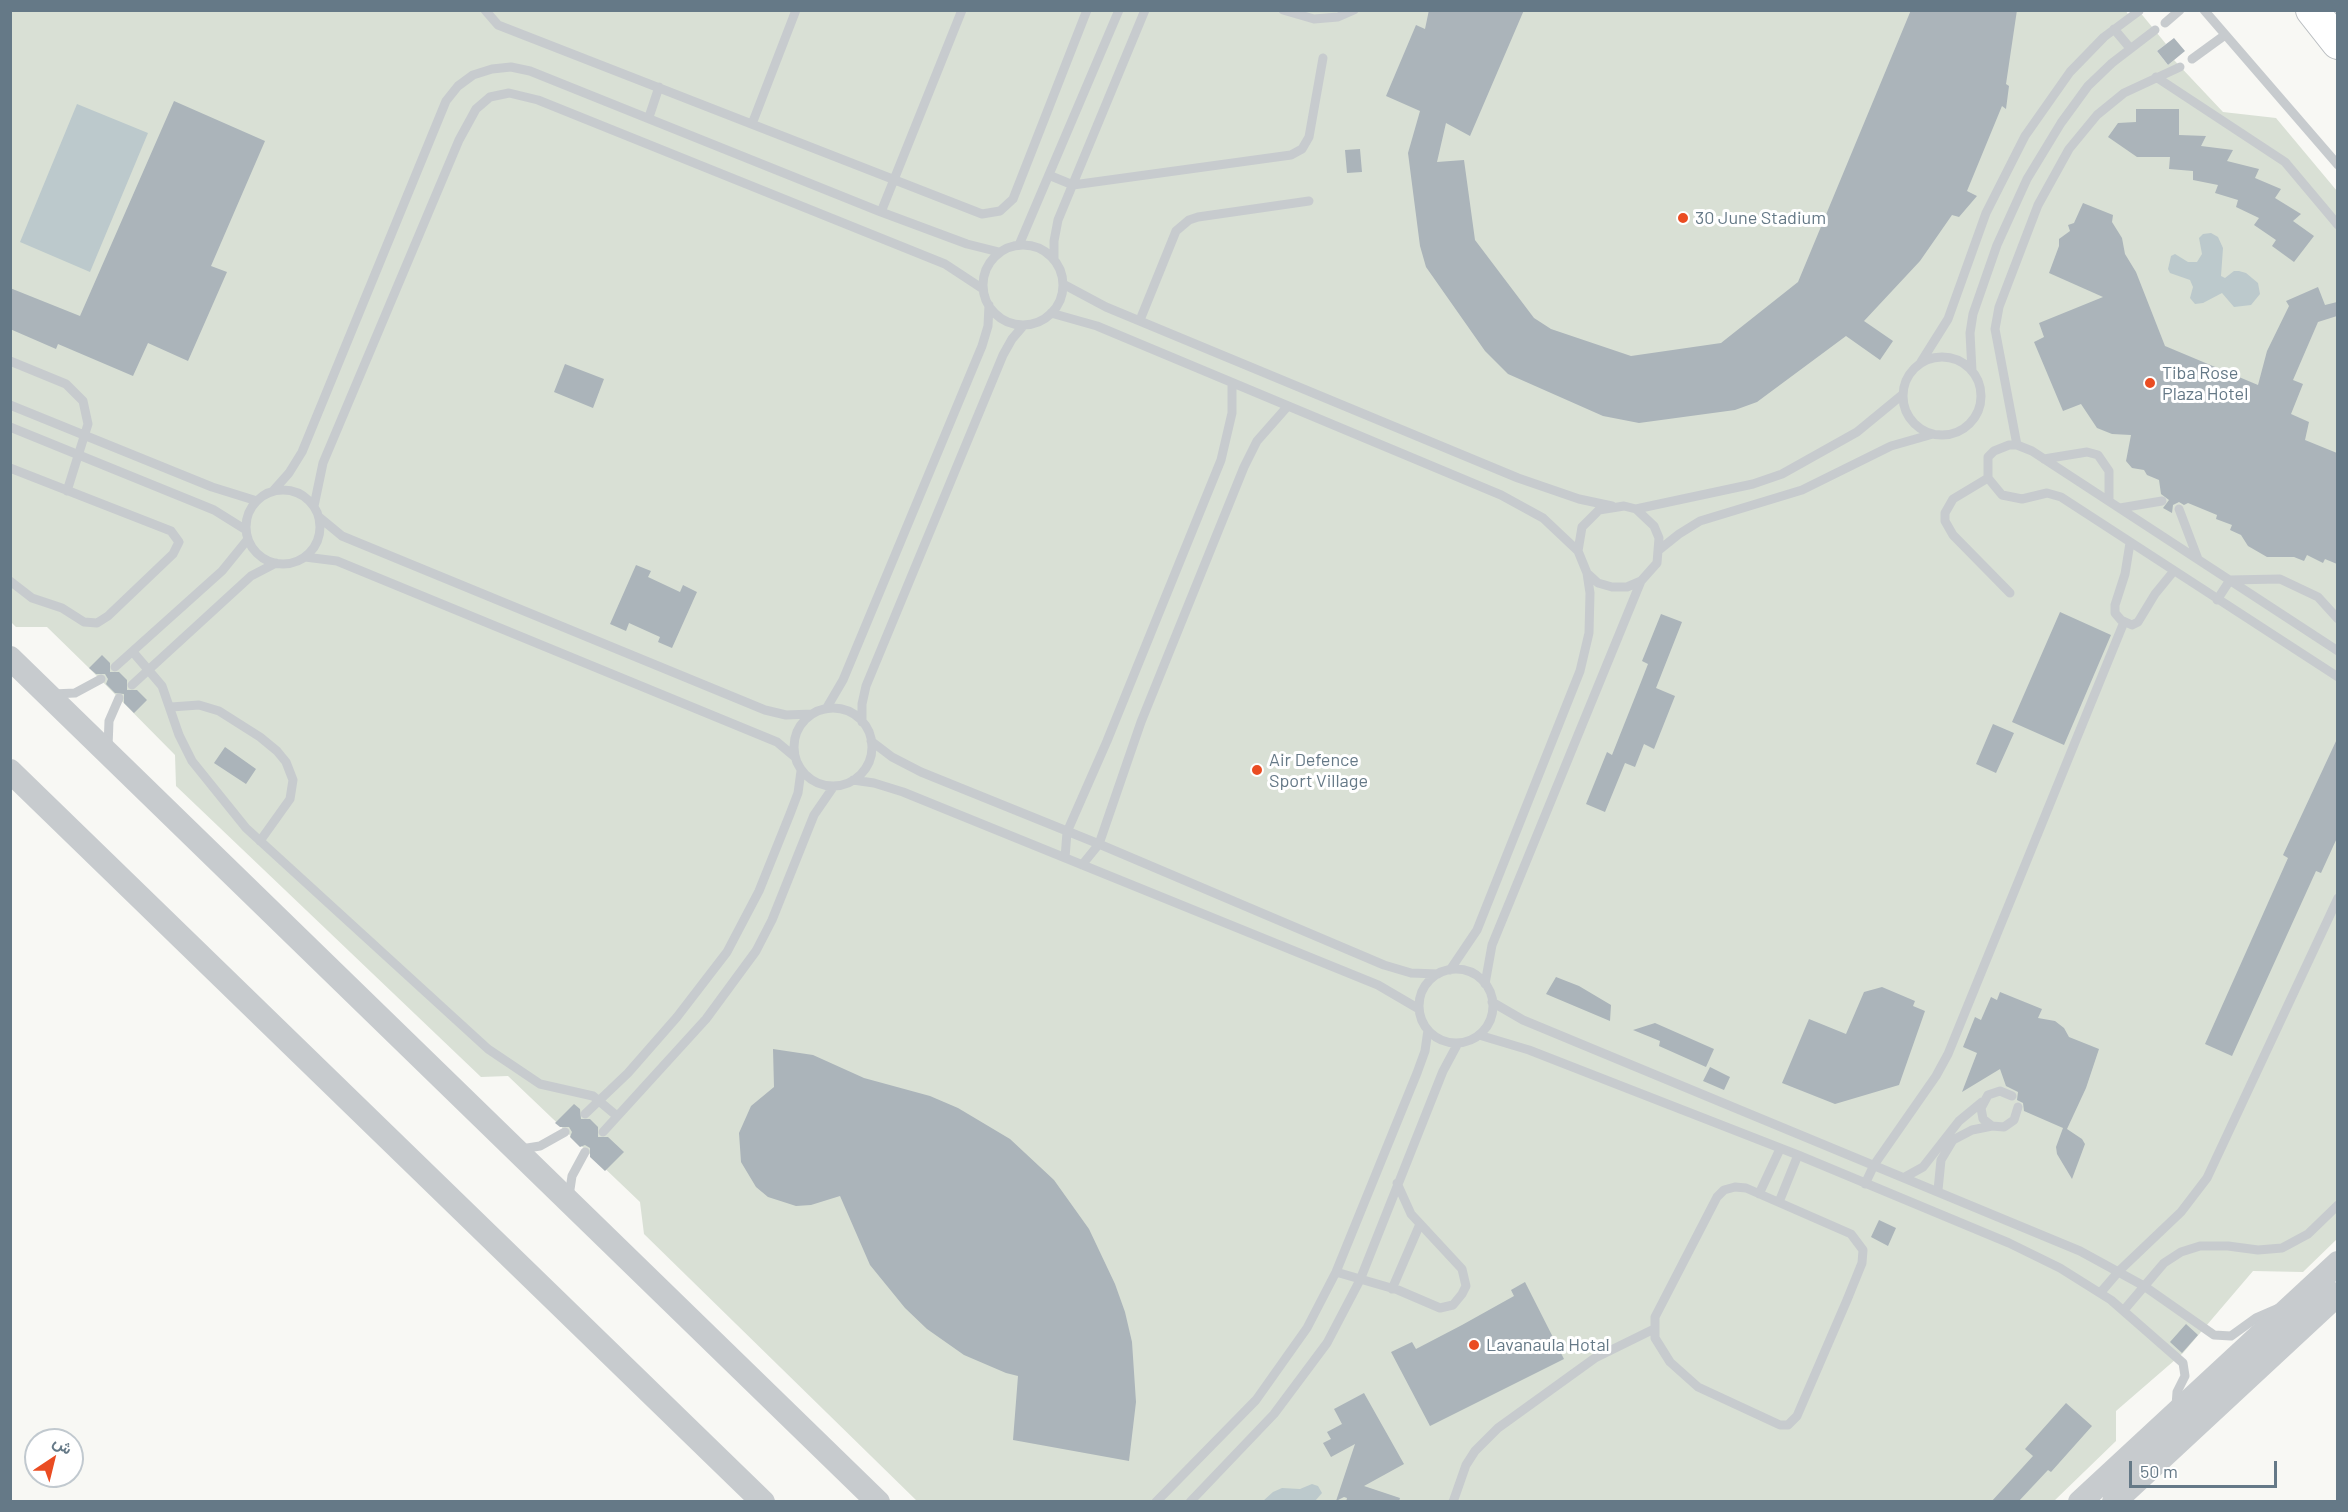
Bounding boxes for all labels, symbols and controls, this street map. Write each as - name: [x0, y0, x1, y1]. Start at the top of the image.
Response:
- place label: 30 June Stadium: [1695, 207, 1826, 229]
- marker: 30 June Stadium: [1676, 211, 1690, 225]
- place label: Tiba Rose Plaza Hotel: [2162, 362, 2248, 404]
- marker: Tiba Rose Plaza Hotel: [2143, 376, 2157, 390]
- place label: Air Defence Sport Village: [1269, 749, 1368, 792]
- marker: Air Defence Sport Village: [1250, 763, 1264, 777]
- place label: Lavanaula Hotal: [1486, 1334, 1610, 1356]
- marker: Lavanaula Hotal: [1467, 1338, 1481, 1352]
- north arrow: [24, 1428, 84, 1488]
- text: ش: [50, 1431, 77, 1458]
- scale bar: [2132, 1449, 2280, 1487]
- text: 50 m: [2140, 1460, 2178, 1482]

